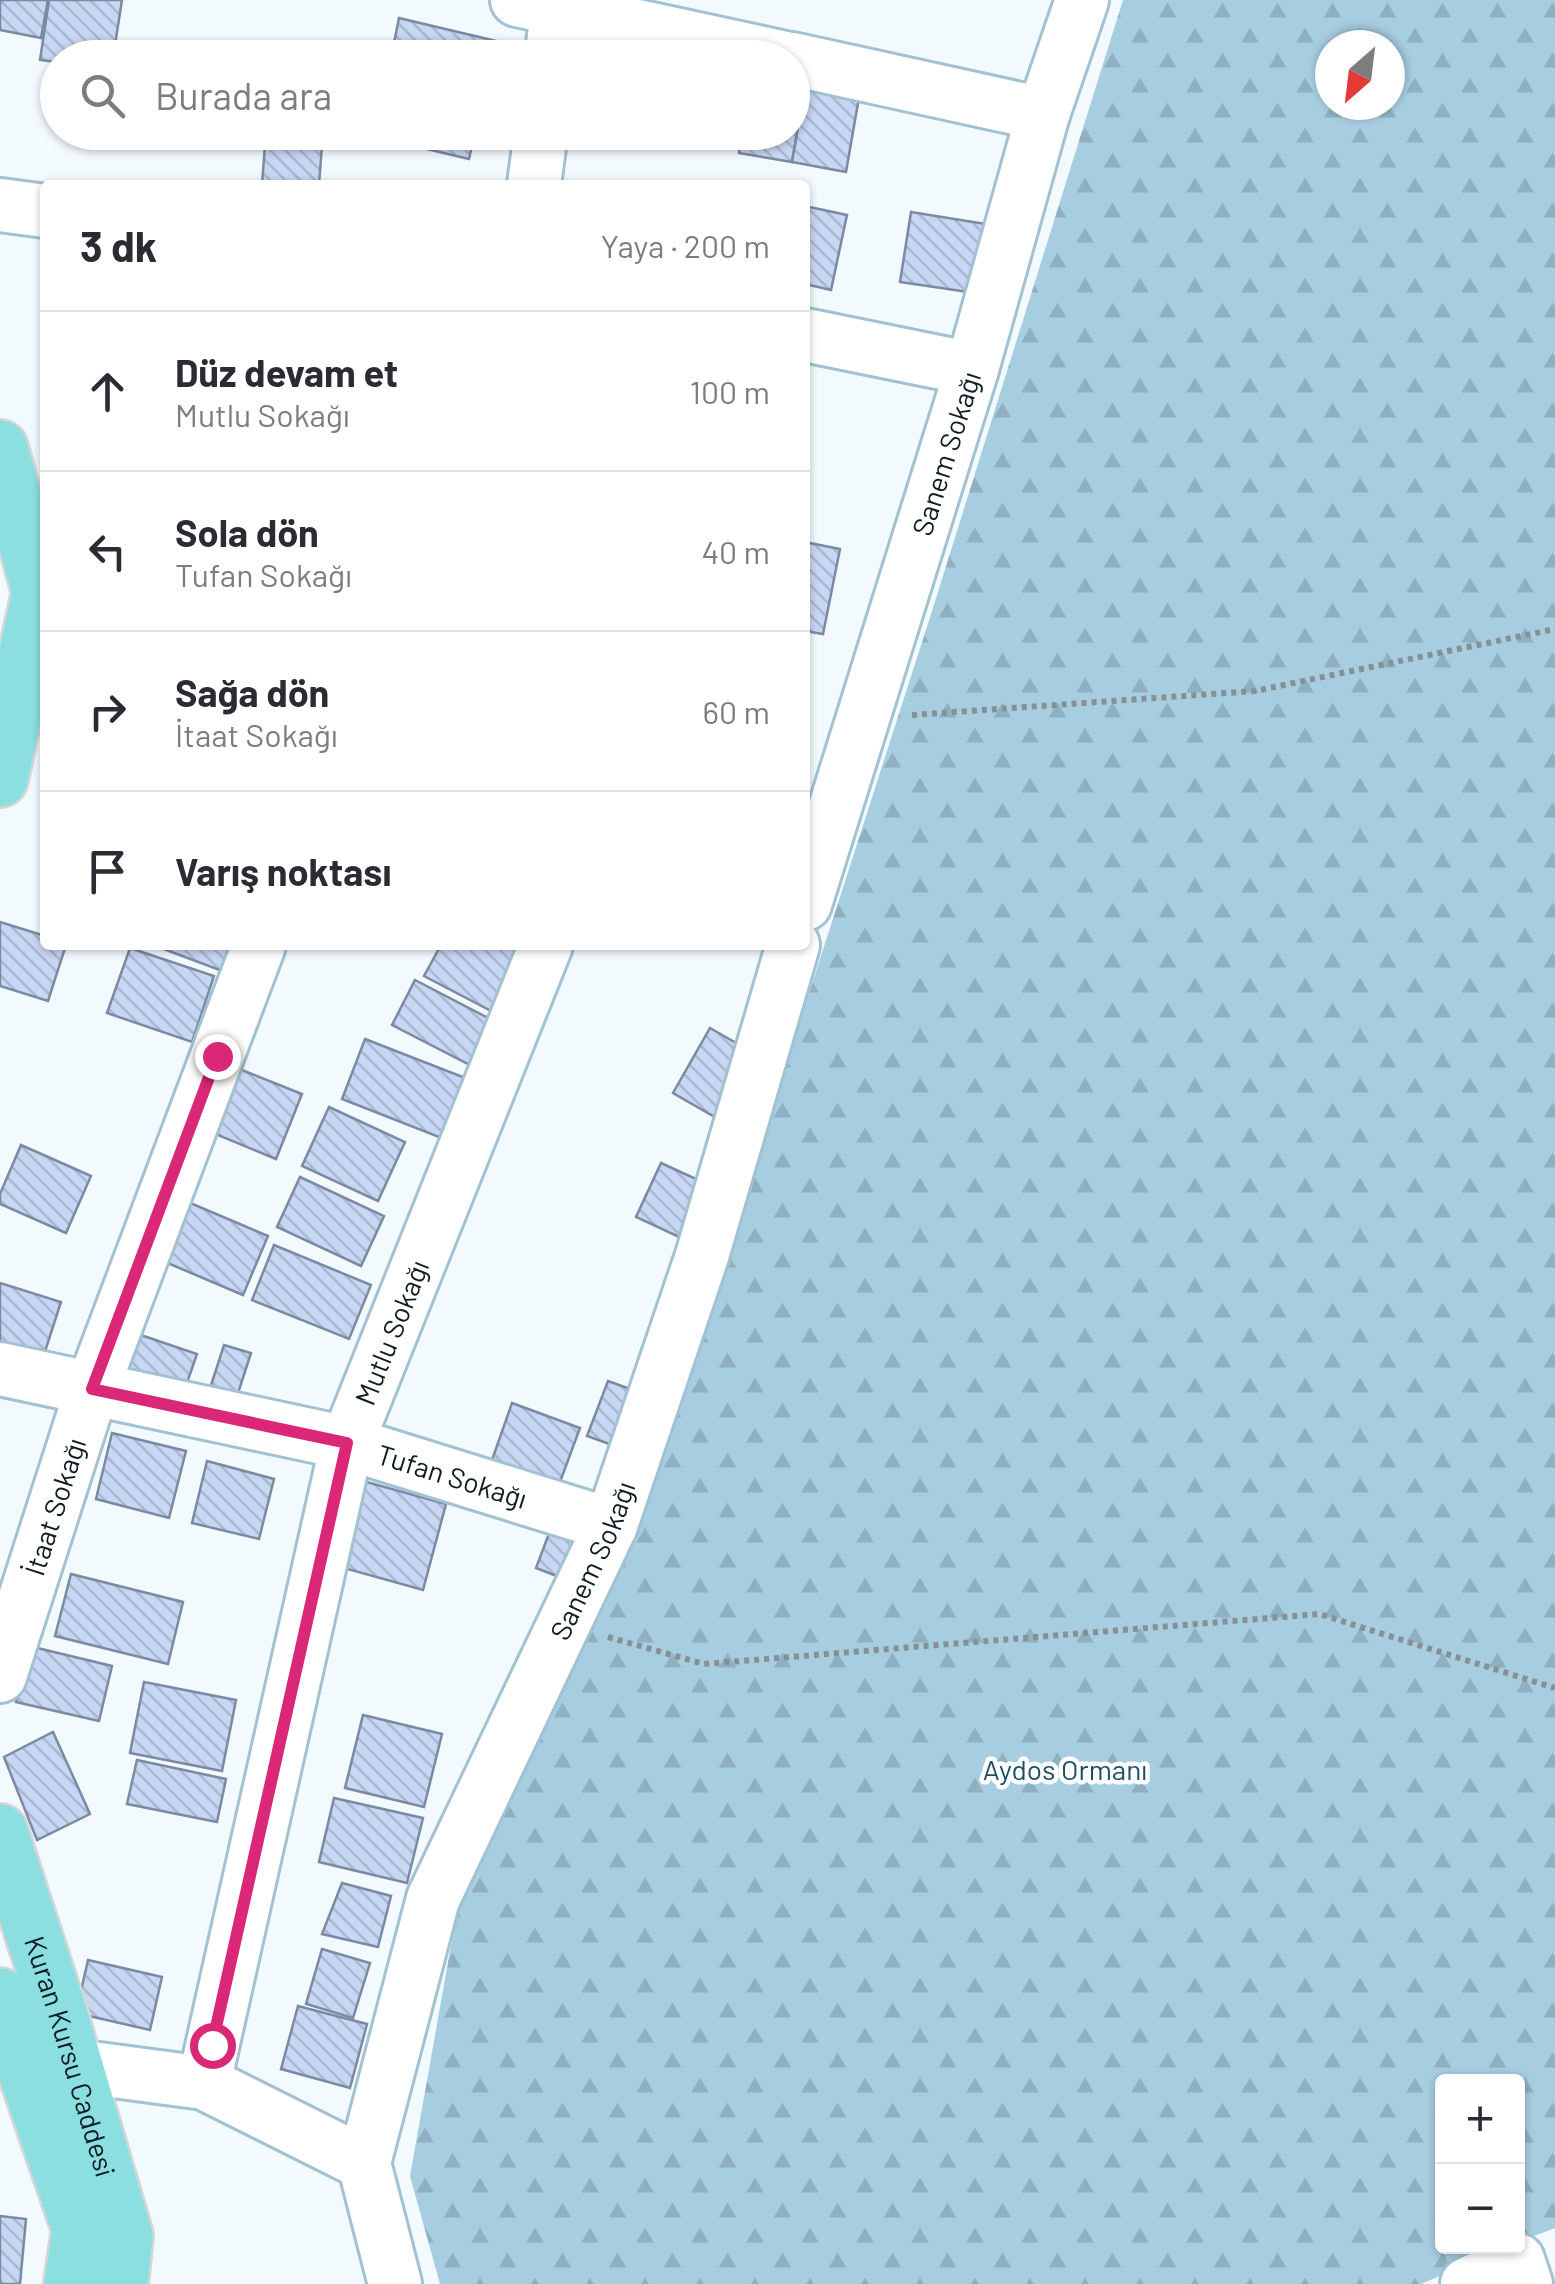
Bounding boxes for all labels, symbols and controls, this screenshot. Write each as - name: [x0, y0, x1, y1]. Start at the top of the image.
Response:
- north arrow: [1315, 30, 1405, 120]
- search box: [40, 40, 810, 150]
- icon: search: [75, 68, 130, 123]
- text: Burada ara: [155, 72, 332, 118]
- text: 3 dk: [80, 220, 157, 270]
- text: Yaya · 200 m: [601, 226, 770, 264]
- text: Düz devam et: [175, 349, 398, 395]
- icon: ahead: [80, 364, 135, 419]
- street label: Sanem Sokağı: [904, 367, 987, 540]
- text: 100 m: [690, 372, 770, 410]
- text: Mutlu Sokağı: [175, 395, 350, 433]
- text: Sola dön: [175, 509, 319, 555]
- icon: left: [80, 524, 135, 579]
- text: 40 m: [701, 532, 770, 570]
- text: Tufan Sokağı: [175, 555, 352, 593]
- text: Sağa dön: [175, 669, 329, 715]
- icon: right: [80, 684, 135, 739]
- text: 60 m: [703, 692, 770, 730]
- text: İtaat Sokağı: [175, 715, 338, 753]
- icon: arrive: [80, 844, 135, 899]
- text: Varış noktası: [175, 848, 391, 894]
- route end: [195, 1034, 241, 1080]
- street label: Mutlu Sokağı: [347, 1255, 435, 1410]
- street label: İtaat Sokağı: [16, 1433, 92, 1580]
- street label: Tufan Sokağı: [373, 1436, 531, 1515]
- street label: Sanem Sokağı: [542, 1477, 642, 1645]
- park label: Aydos Ormanı: [983, 1752, 1147, 1786]
- street label: Kuran Kursu Caddesi: [18, 1932, 123, 2180]
- route start: [190, 2023, 236, 2069]
- map controls: [1435, 2074, 1525, 2254]
- button: +: [1435, 2074, 1525, 2164]
- button: −: [1435, 2164, 1525, 2254]

